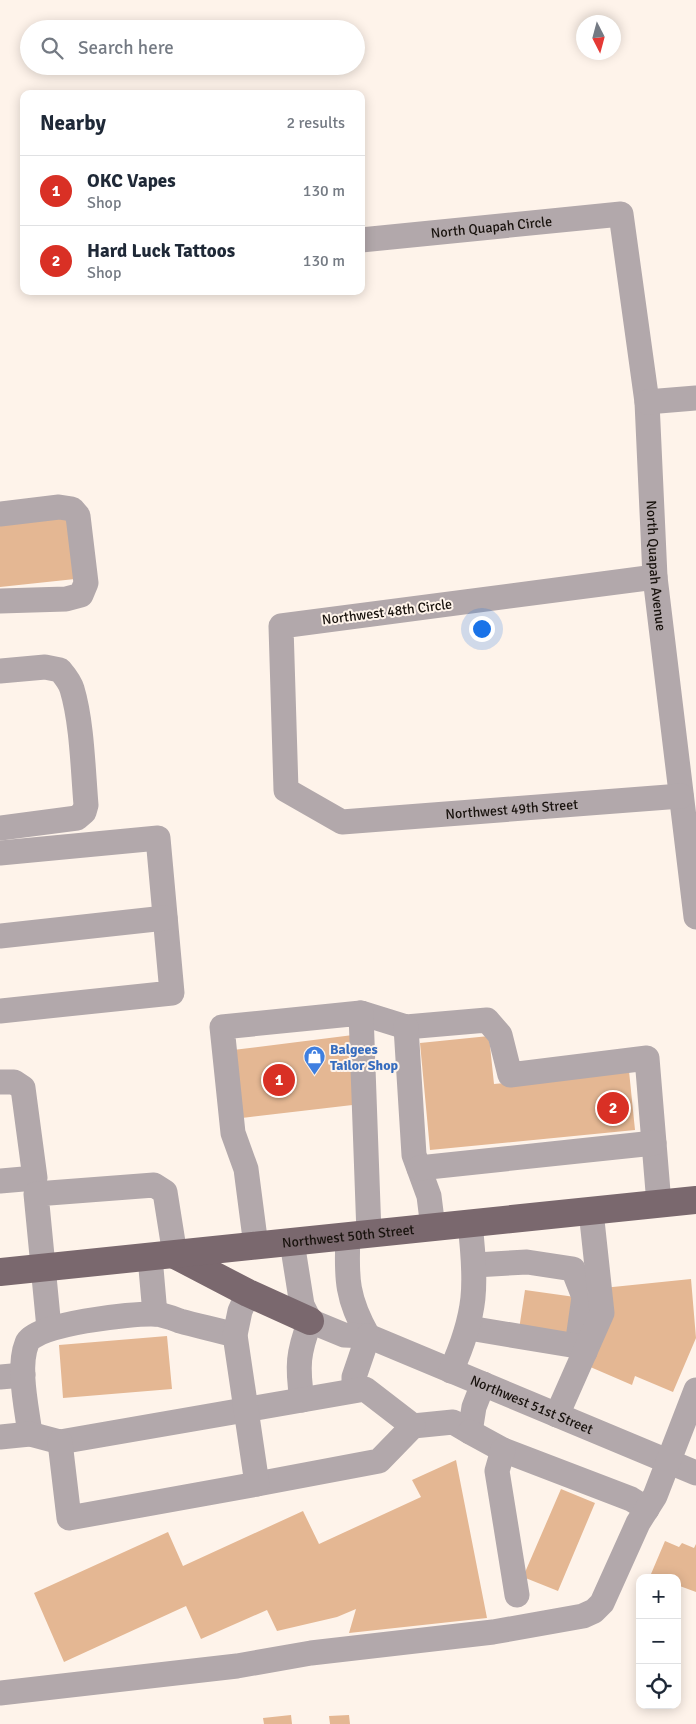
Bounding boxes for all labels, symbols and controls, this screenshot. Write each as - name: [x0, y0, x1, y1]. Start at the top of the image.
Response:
- north arrow: [576, 15, 621, 60]
- search box: [20, 20, 365, 75]
- icon: search: [38, 34, 66, 62]
- text: Search here: [78, 36, 174, 60]
- text: Nearby: [40, 110, 106, 136]
- text: 2 results: [286, 113, 345, 133]
- text: OKC Vapes: [87, 169, 176, 193]
- text: 1: [52, 181, 60, 201]
- text: 130 m: [303, 181, 345, 201]
- text: Shop: [87, 193, 121, 213]
- street label: North Quapah Circle: [430, 212, 553, 241]
- text: Hard Luck Tattoos: [87, 239, 235, 263]
- text: 2: [52, 251, 60, 271]
- text: 130 m: [303, 251, 345, 271]
- text: Shop: [87, 263, 121, 283]
- street label: North Quapah Avenue: [643, 500, 670, 632]
- street label: Northwest 48th Circle: [321, 596, 453, 628]
- your location: [469, 616, 495, 642]
- street label: Northwest 49th Street: [445, 795, 579, 823]
- place label: Balgees Tailor Shop: [330, 1041, 398, 1074]
- shop icon: Balgees Tailor Shop: [302, 1045, 326, 1076]
- pin: 1: [263, 1061, 295, 1099]
- pin: 2: [597, 1089, 629, 1127]
- street label: Northwest 50th Street: [281, 1221, 415, 1251]
- street label: Northwest 51st Street: [468, 1371, 596, 1438]
- map controls: [636, 1574, 681, 1709]
- button: +: [636, 1574, 681, 1619]
- button: −: [636, 1619, 681, 1664]
- button: locate: [636, 1664, 681, 1709]

